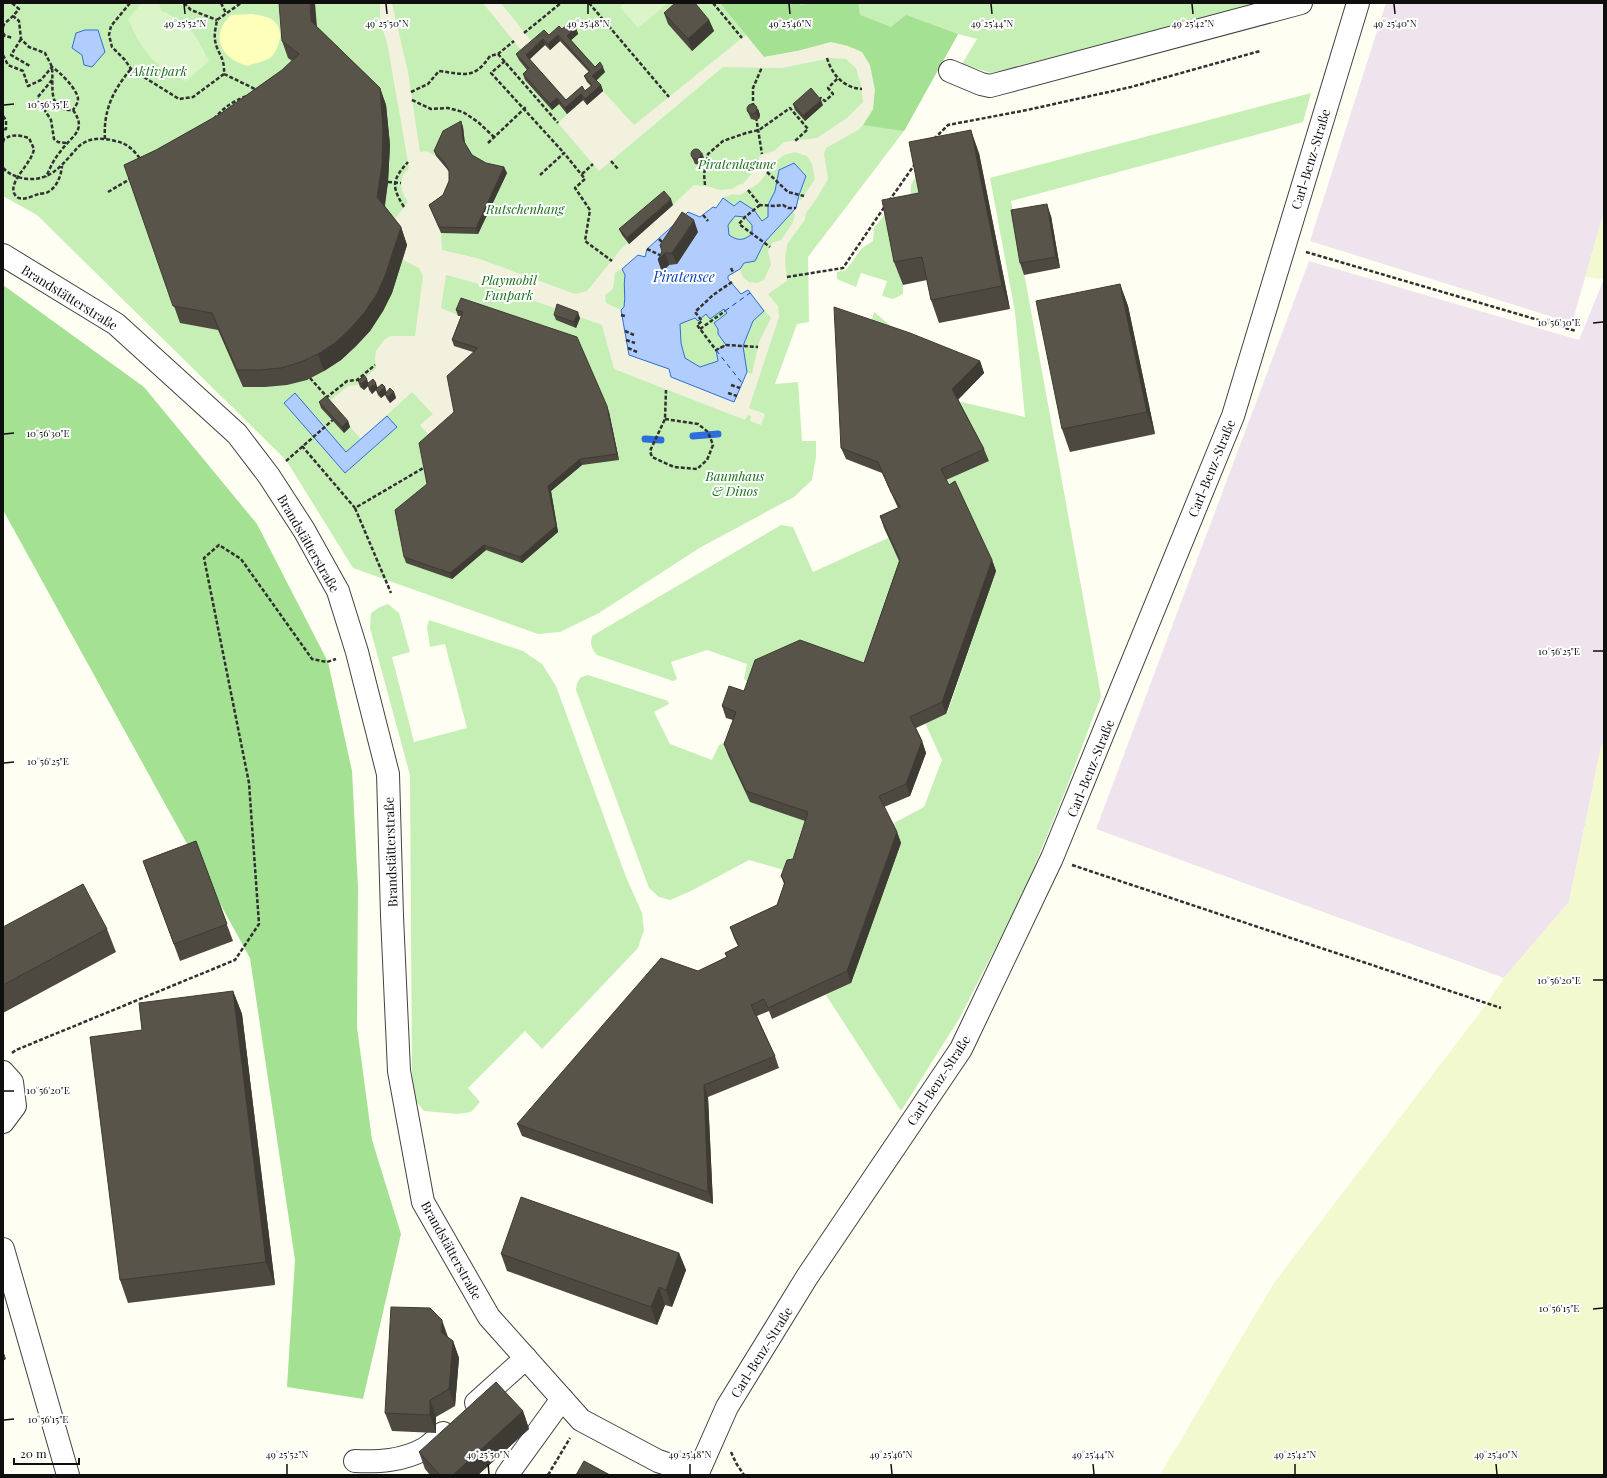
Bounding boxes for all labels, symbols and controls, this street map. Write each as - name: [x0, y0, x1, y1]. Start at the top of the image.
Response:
- text: 49°25'52"N: [164, 16, 206, 30]
- text: 49°25'50"N: [365, 16, 409, 30]
- text: 49°25'48"N: [566, 16, 610, 30]
- text: 49°25'46"N: [769, 16, 811, 30]
- text: 49°25'44"N: [971, 16, 1013, 30]
- text: 49°25'42"N: [1172, 16, 1214, 30]
- text: 49°25'40"N: [1373, 16, 1417, 30]
- park label: Aktivpark: [129, 62, 187, 79]
- text: 10°56'35"E: [27, 97, 69, 111]
- street label: Carl-Benz-Straße: [1287, 106, 1333, 211]
- park label: Piratenlagune: [697, 155, 776, 172]
- park label: Rutschenhang: [485, 200, 565, 217]
- street label: Brandstätterstraße: [19, 261, 122, 334]
- water label: Piratensee: [652, 267, 715, 286]
- park label: Playmobil Funpark: [480, 271, 538, 303]
- text: 10°56'30"E: [1537, 315, 1581, 329]
- street label: Carl-Benz-Straße: [1184, 416, 1239, 519]
- text: 10°56'30"E: [26, 426, 70, 440]
- park label: Baumhaus & Dinos: [705, 467, 765, 499]
- street label: Brandstätterstraße: [274, 491, 344, 595]
- text: 10°56'25"E: [1538, 644, 1580, 658]
- street label: Carl-Benz-Straße: [1063, 716, 1118, 819]
- text: 10°56'25"E: [27, 754, 69, 768]
- street label: Brandstätterstraße: [380, 796, 400, 907]
- text: 10°56'20"E: [1537, 973, 1581, 987]
- street label: Carl-Benz-Straße: [903, 1031, 974, 1128]
- text: 10°56'20"E: [26, 1083, 70, 1097]
- street label: Brandstätterstraße: [418, 1198, 486, 1303]
- text: 10°56'15"E: [1539, 1301, 1579, 1315]
- street label: Carl-Benz-Straße: [726, 1303, 796, 1401]
- text: 10°56'15"E: [28, 1412, 68, 1426]
- scale bar: [14, 1440, 79, 1466]
- text: 20 m: [20, 1445, 47, 1461]
- text: 49°25'52"N: [266, 1447, 308, 1461]
- text: 49°25'50"N: [466, 1447, 510, 1461]
- text: 49°25'48"N: [668, 1447, 712, 1461]
- text: 49°25'46"N: [870, 1447, 912, 1461]
- text: 49°25'44"N: [1072, 1447, 1114, 1461]
- text: 49°25'42"N: [1274, 1447, 1316, 1461]
- text: 49°25'40"N: [1474, 1447, 1518, 1461]

